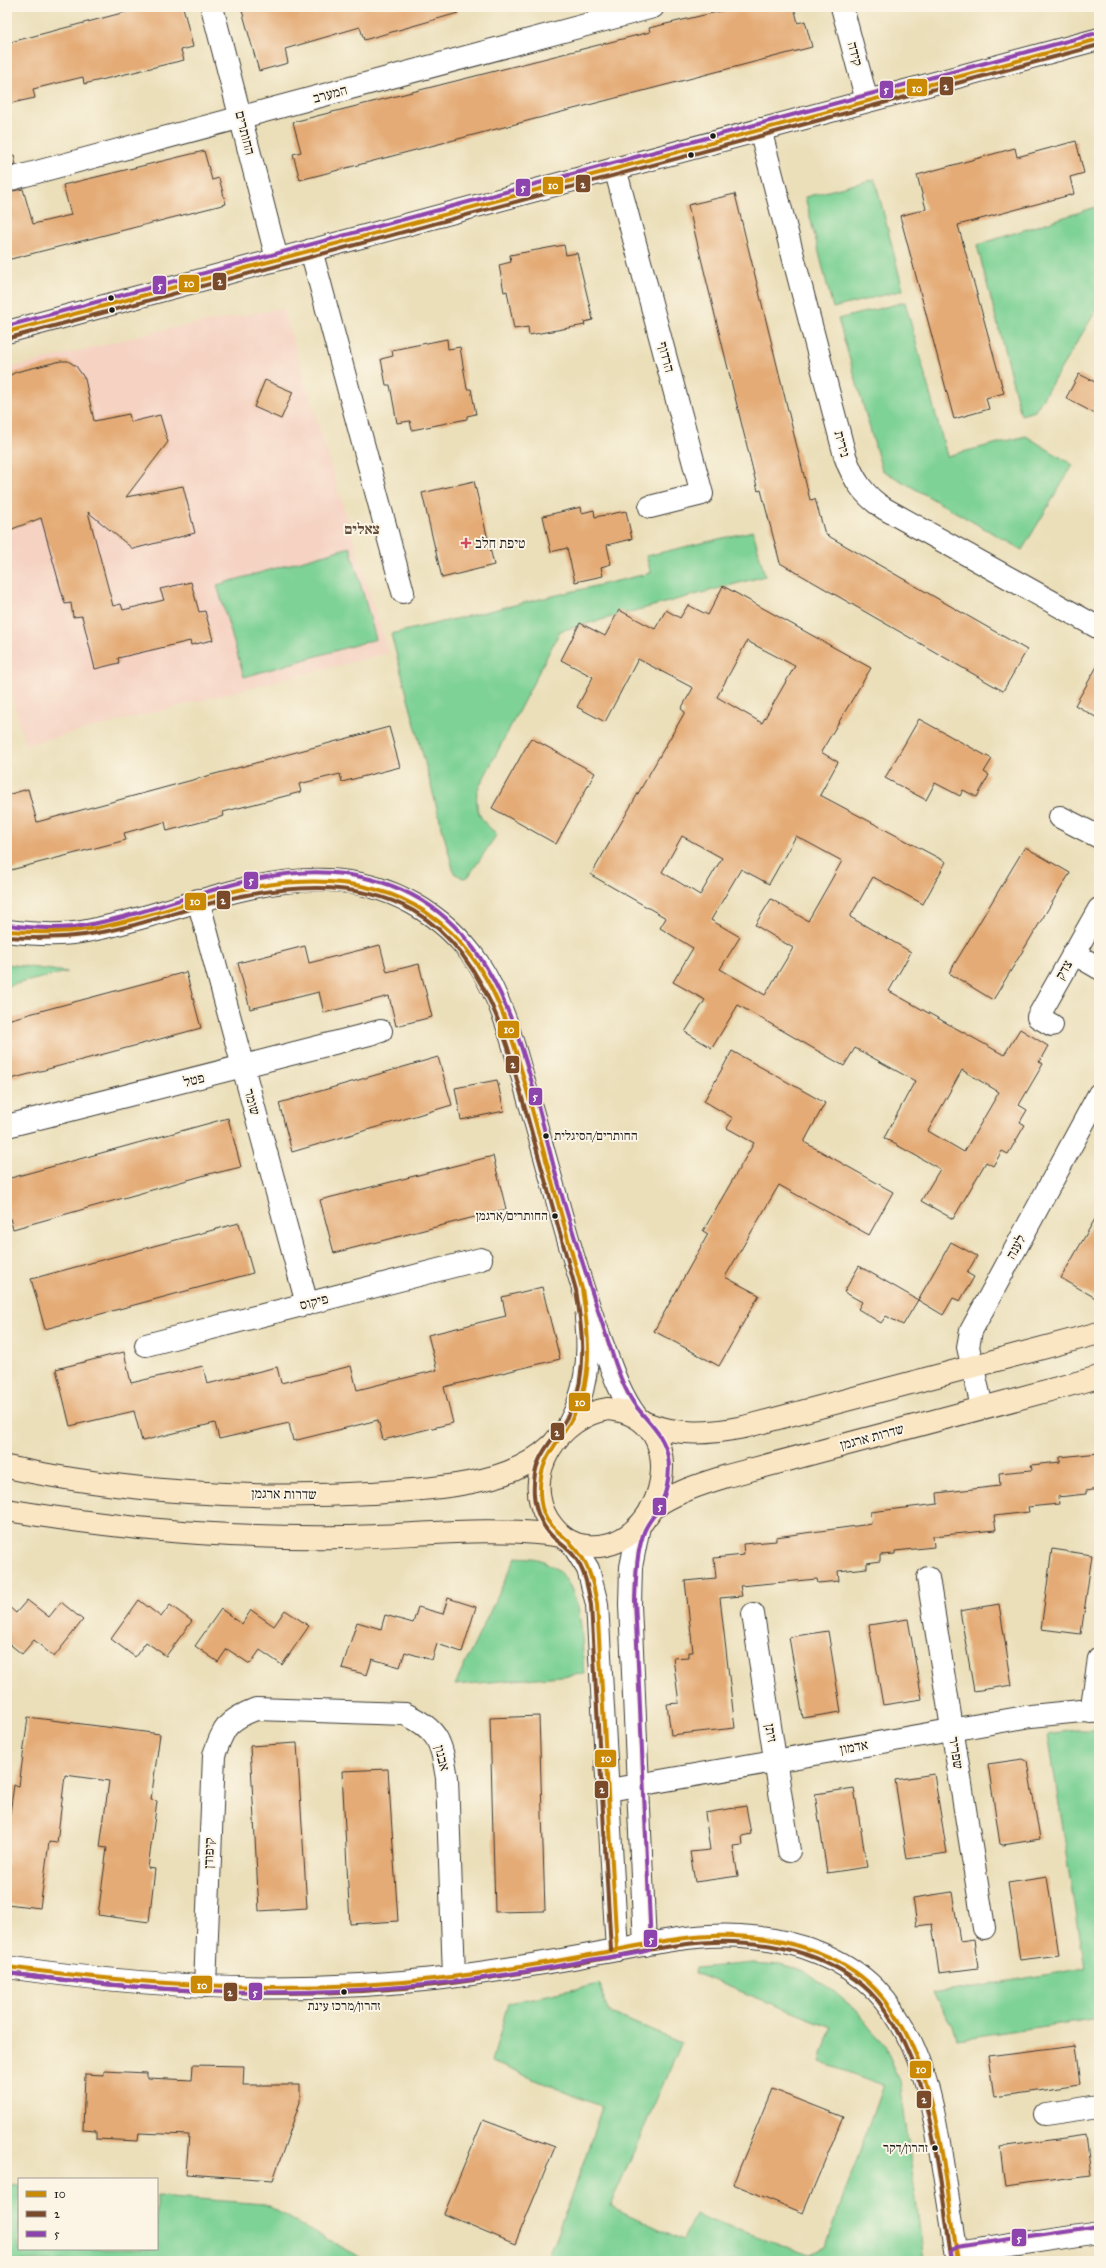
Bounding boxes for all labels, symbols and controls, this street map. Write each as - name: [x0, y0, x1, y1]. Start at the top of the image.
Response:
- street label: קידה: [844, 40, 866, 68]
- line badge: 2: [939, 76, 954, 96]
- line badge: 10: [906, 78, 928, 97]
- line badge: 5: [879, 80, 894, 99]
- text: 2: [943, 80, 949, 93]
- street label: המערב: [311, 81, 349, 107]
- text: 10: [912, 82, 923, 95]
- text: 5: [883, 83, 889, 96]
- street label: החותרים: [231, 109, 259, 157]
- unlabelled marker: [708, 131, 718, 141]
- unlabelled marker: [686, 150, 696, 160]
- line badge: 2: [575, 174, 591, 193]
- line badge: 10: [542, 176, 564, 195]
- line badge: 5: [515, 178, 531, 197]
- text: 2: [580, 178, 586, 191]
- text: 10: [548, 179, 559, 192]
- text: 5: [520, 181, 526, 194]
- line badge: 2: [212, 272, 227, 291]
- line badge: 10: [178, 274, 200, 293]
- line badge: 5: [152, 275, 167, 295]
- text: 2: [217, 275, 223, 288]
- text: 10: [184, 277, 195, 290]
- text: 5: [157, 279, 163, 292]
- unlabelled marker: [106, 293, 116, 303]
- unlabelled marker: [107, 305, 117, 315]
- street label: הרדוף: [654, 340, 678, 374]
- street label: נירית: [830, 429, 854, 459]
- district label: צאלים: [344, 520, 380, 538]
- place label: טיפת חלב: [475, 535, 525, 552]
- marker: טיפת חלב: [460, 537, 472, 549]
- line badge: 5: [243, 871, 259, 890]
- text: 5: [248, 874, 254, 887]
- line badge: 2: [216, 890, 231, 910]
- line badge: 10: [184, 892, 207, 911]
- text: 2: [220, 894, 226, 907]
- text: 10: [190, 895, 201, 908]
- street label: צדק: [1052, 957, 1076, 983]
- line badge: 10: [497, 1020, 520, 1039]
- text: 10: [504, 1023, 515, 1036]
- line badge: 2: [505, 1055, 520, 1074]
- text: 2: [510, 1058, 516, 1071]
- street label: פטל: [182, 1069, 206, 1091]
- street label: שומר: [240, 1087, 264, 1117]
- line badge: 5: [528, 1087, 543, 1106]
- text: 5: [532, 1090, 538, 1103]
- place label: החותרים/הסיגלית: [554, 1128, 638, 1144]
- marker: החותרים/הסיגלית: [541, 1131, 551, 1141]
- place label: החותרים/ארגמן: [476, 1208, 548, 1224]
- marker: החותרים/ארגמן: [550, 1211, 560, 1221]
- street label: לענה: [1002, 1232, 1030, 1262]
- street label: פיקוס: [298, 1290, 330, 1314]
- line badge: 10: [568, 1392, 591, 1412]
- text: 10: [575, 1396, 586, 1409]
- street label: שדרות ארגמן: [838, 1420, 906, 1454]
- line badge: 2: [550, 1422, 565, 1441]
- text: 2: [554, 1426, 560, 1439]
- street label: שדרות ארגמן: [251, 1485, 317, 1503]
- line badge: 5: [652, 1497, 667, 1516]
- text: 5: [657, 1500, 663, 1513]
- street label: זיתן: [761, 1723, 781, 1743]
- street label: אדמון: [839, 1736, 869, 1758]
- street label: שפריר: [945, 1736, 967, 1771]
- street label: אבנון: [431, 1743, 453, 1773]
- line badge: 10: [594, 1749, 617, 1768]
- text: 10: [601, 1752, 612, 1765]
- line badge: 2: [594, 1780, 609, 1799]
- text: 2: [599, 1783, 605, 1796]
- street label: קיפודן: [200, 1837, 218, 1869]
- line badge: 5: [643, 1929, 658, 1948]
- text: 5: [648, 1933, 654, 1946]
- line badge: 10: [190, 1975, 213, 1994]
- text: 10: [197, 1979, 208, 1992]
- line badge: 2: [223, 1982, 238, 2002]
- line badge: 5: [248, 1982, 263, 2001]
- text: 2: [227, 1986, 233, 1999]
- text: 5: [252, 1986, 258, 1999]
- marker: זהרון/מרכז עינת: [339, 1987, 349, 1997]
- place label: זהרון/מרכז עינת: [307, 1998, 381, 2014]
- line badge: 10: [909, 2060, 932, 2079]
- text: 10: [916, 2063, 927, 2076]
- line badge: 2: [916, 2090, 932, 2109]
- text: 2: [921, 2093, 927, 2106]
- place label: זהרון/דקר: [883, 2140, 928, 2156]
- marker: זהרון/דקר: [930, 2143, 940, 2153]
- legend: [18, 2178, 158, 2250]
- text: 10: [54, 2187, 66, 2201]
- text: 2: [54, 2207, 60, 2221]
- text: 5: [54, 2227, 60, 2241]
- line badge: 5: [1011, 2228, 1027, 2247]
- text: 5: [1016, 2232, 1022, 2245]

